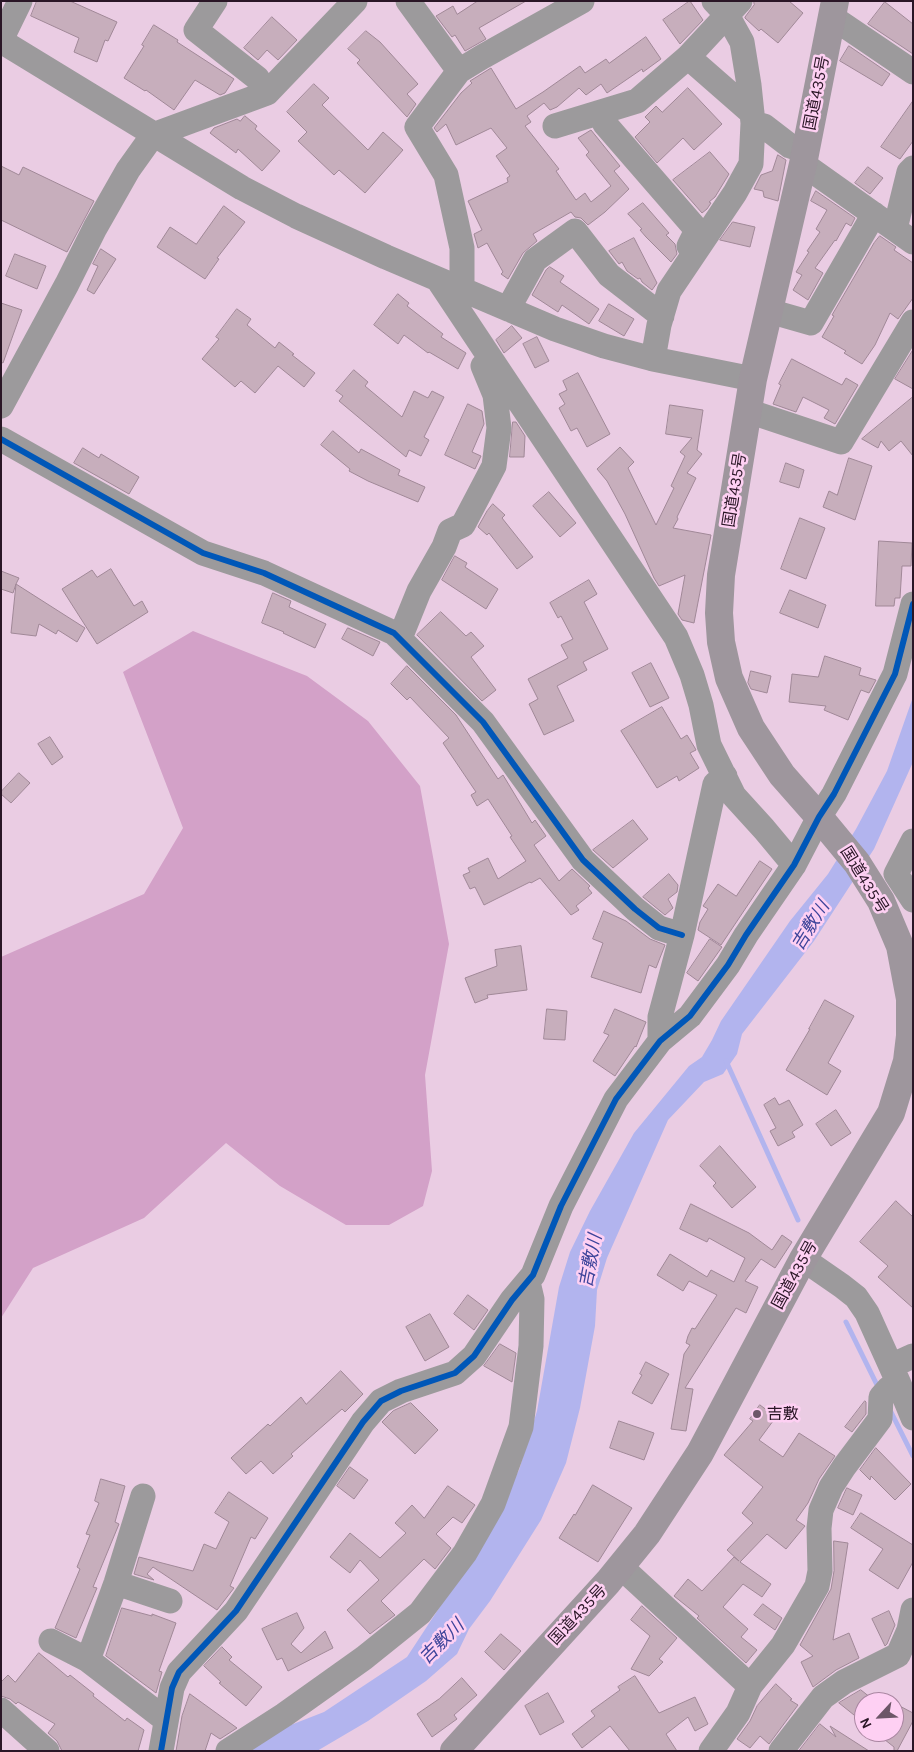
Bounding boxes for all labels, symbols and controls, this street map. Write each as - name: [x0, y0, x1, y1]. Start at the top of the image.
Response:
- street label: 国道435号: [800, 54, 834, 132]
- street label: 国道435号: [720, 451, 750, 529]
- street label: 国道435号: [836, 843, 892, 917]
- water label: 吉敷川: [788, 897, 834, 955]
- water label: 吉敷川: [575, 1232, 607, 1290]
- street label: 国道435号: [768, 1237, 822, 1313]
- place label: 吉敷: [767, 1404, 799, 1424]
- marker: 吉敷: [751, 1408, 763, 1420]
- street label: 国道435号: [545, 1581, 611, 1649]
- water label: 吉敷川: [415, 1615, 469, 1669]
- north arrow: [854, 1692, 904, 1742]
- text: N: [856, 1715, 876, 1731]

